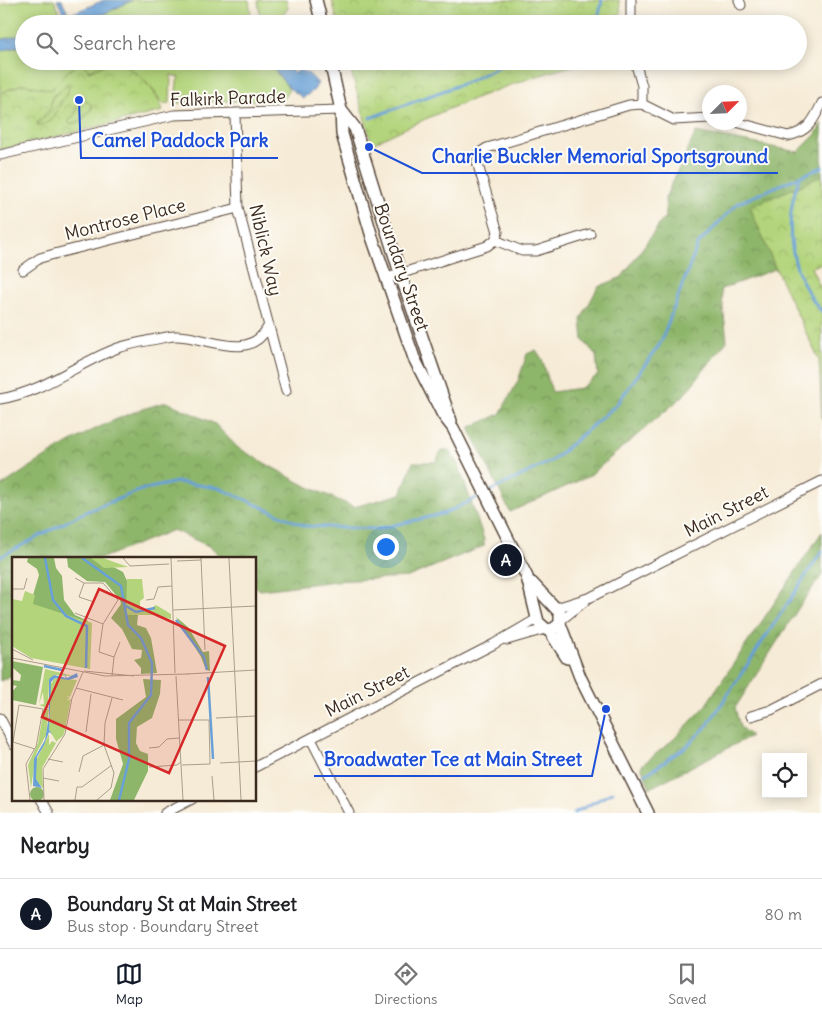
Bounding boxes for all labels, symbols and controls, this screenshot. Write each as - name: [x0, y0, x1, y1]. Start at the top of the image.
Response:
- search box: [15, 15, 807, 70]
- icon: search: [33, 29, 61, 57]
- text: Search here: [73, 31, 176, 55]
- street label: Falkirk Parade: [170, 84, 286, 112]
- north arrow: [702, 85, 747, 130]
- callout: Camel Paddock Park: [81, 124, 278, 158]
- text: Camel Paddock Park: [92, 128, 269, 152]
- callout: Charlie Buckler Memorial Sportsground: [422, 139, 778, 173]
- text: Charlie Buckler Memorial Sportsground: [432, 144, 768, 168]
- street label: Montrose Place: [62, 193, 188, 245]
- street label: Boundary Street: [369, 200, 435, 334]
- street label: Niblick Way: [244, 202, 288, 298]
- street label: Main Street: [680, 480, 772, 542]
- your location: [373, 534, 399, 560]
- pin: A: [490, 541, 522, 579]
- inset map: [12, 557, 256, 800]
- street label: Main Street: [321, 660, 413, 722]
- callout: Broadwater Tce at Main Street: [314, 742, 592, 776]
- text: Broadwater Tce at Main Street: [324, 747, 583, 771]
- map controls: [762, 753, 807, 798]
- button: locate: [762, 753, 807, 798]
- text: Nearby: [20, 832, 90, 859]
- text: Boundary St at Main Street: [67, 892, 297, 916]
- text: A: [31, 904, 41, 924]
- text: 80 m: [764, 904, 802, 924]
- text: Bus stop · Boundary Street: [67, 916, 259, 936]
- tab: Map: [115, 960, 143, 1008]
- tab: Directions: [374, 960, 437, 1008]
- tab: Saved: [668, 960, 707, 1008]

